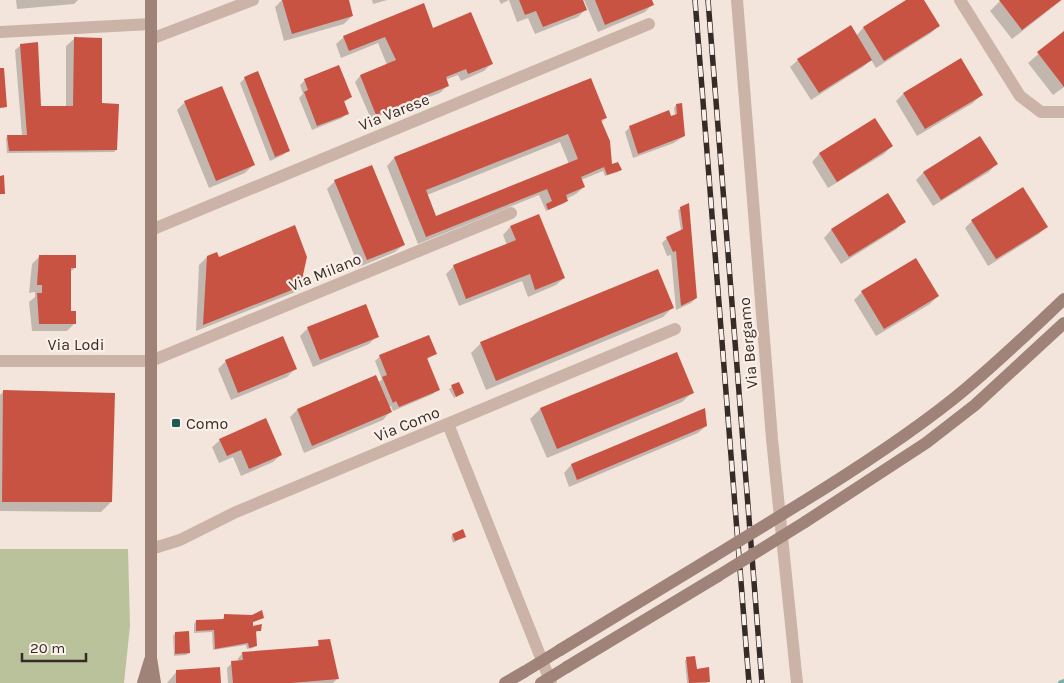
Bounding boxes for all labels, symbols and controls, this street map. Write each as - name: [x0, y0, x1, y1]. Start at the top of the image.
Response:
- street label: Via Varese: [356, 89, 432, 135]
- street label: Via Milano: [286, 249, 364, 295]
- street label: Via Bergamo: [735, 297, 761, 389]
- street label: Via Lodi: [48, 335, 104, 354]
- street label: Via Como: [372, 402, 442, 446]
- place label: Como: [186, 414, 228, 433]
- marker: Como: [170, 417, 182, 429]
- scale bar: [22, 630, 86, 662]
- text: 20 m: [30, 639, 65, 657]

